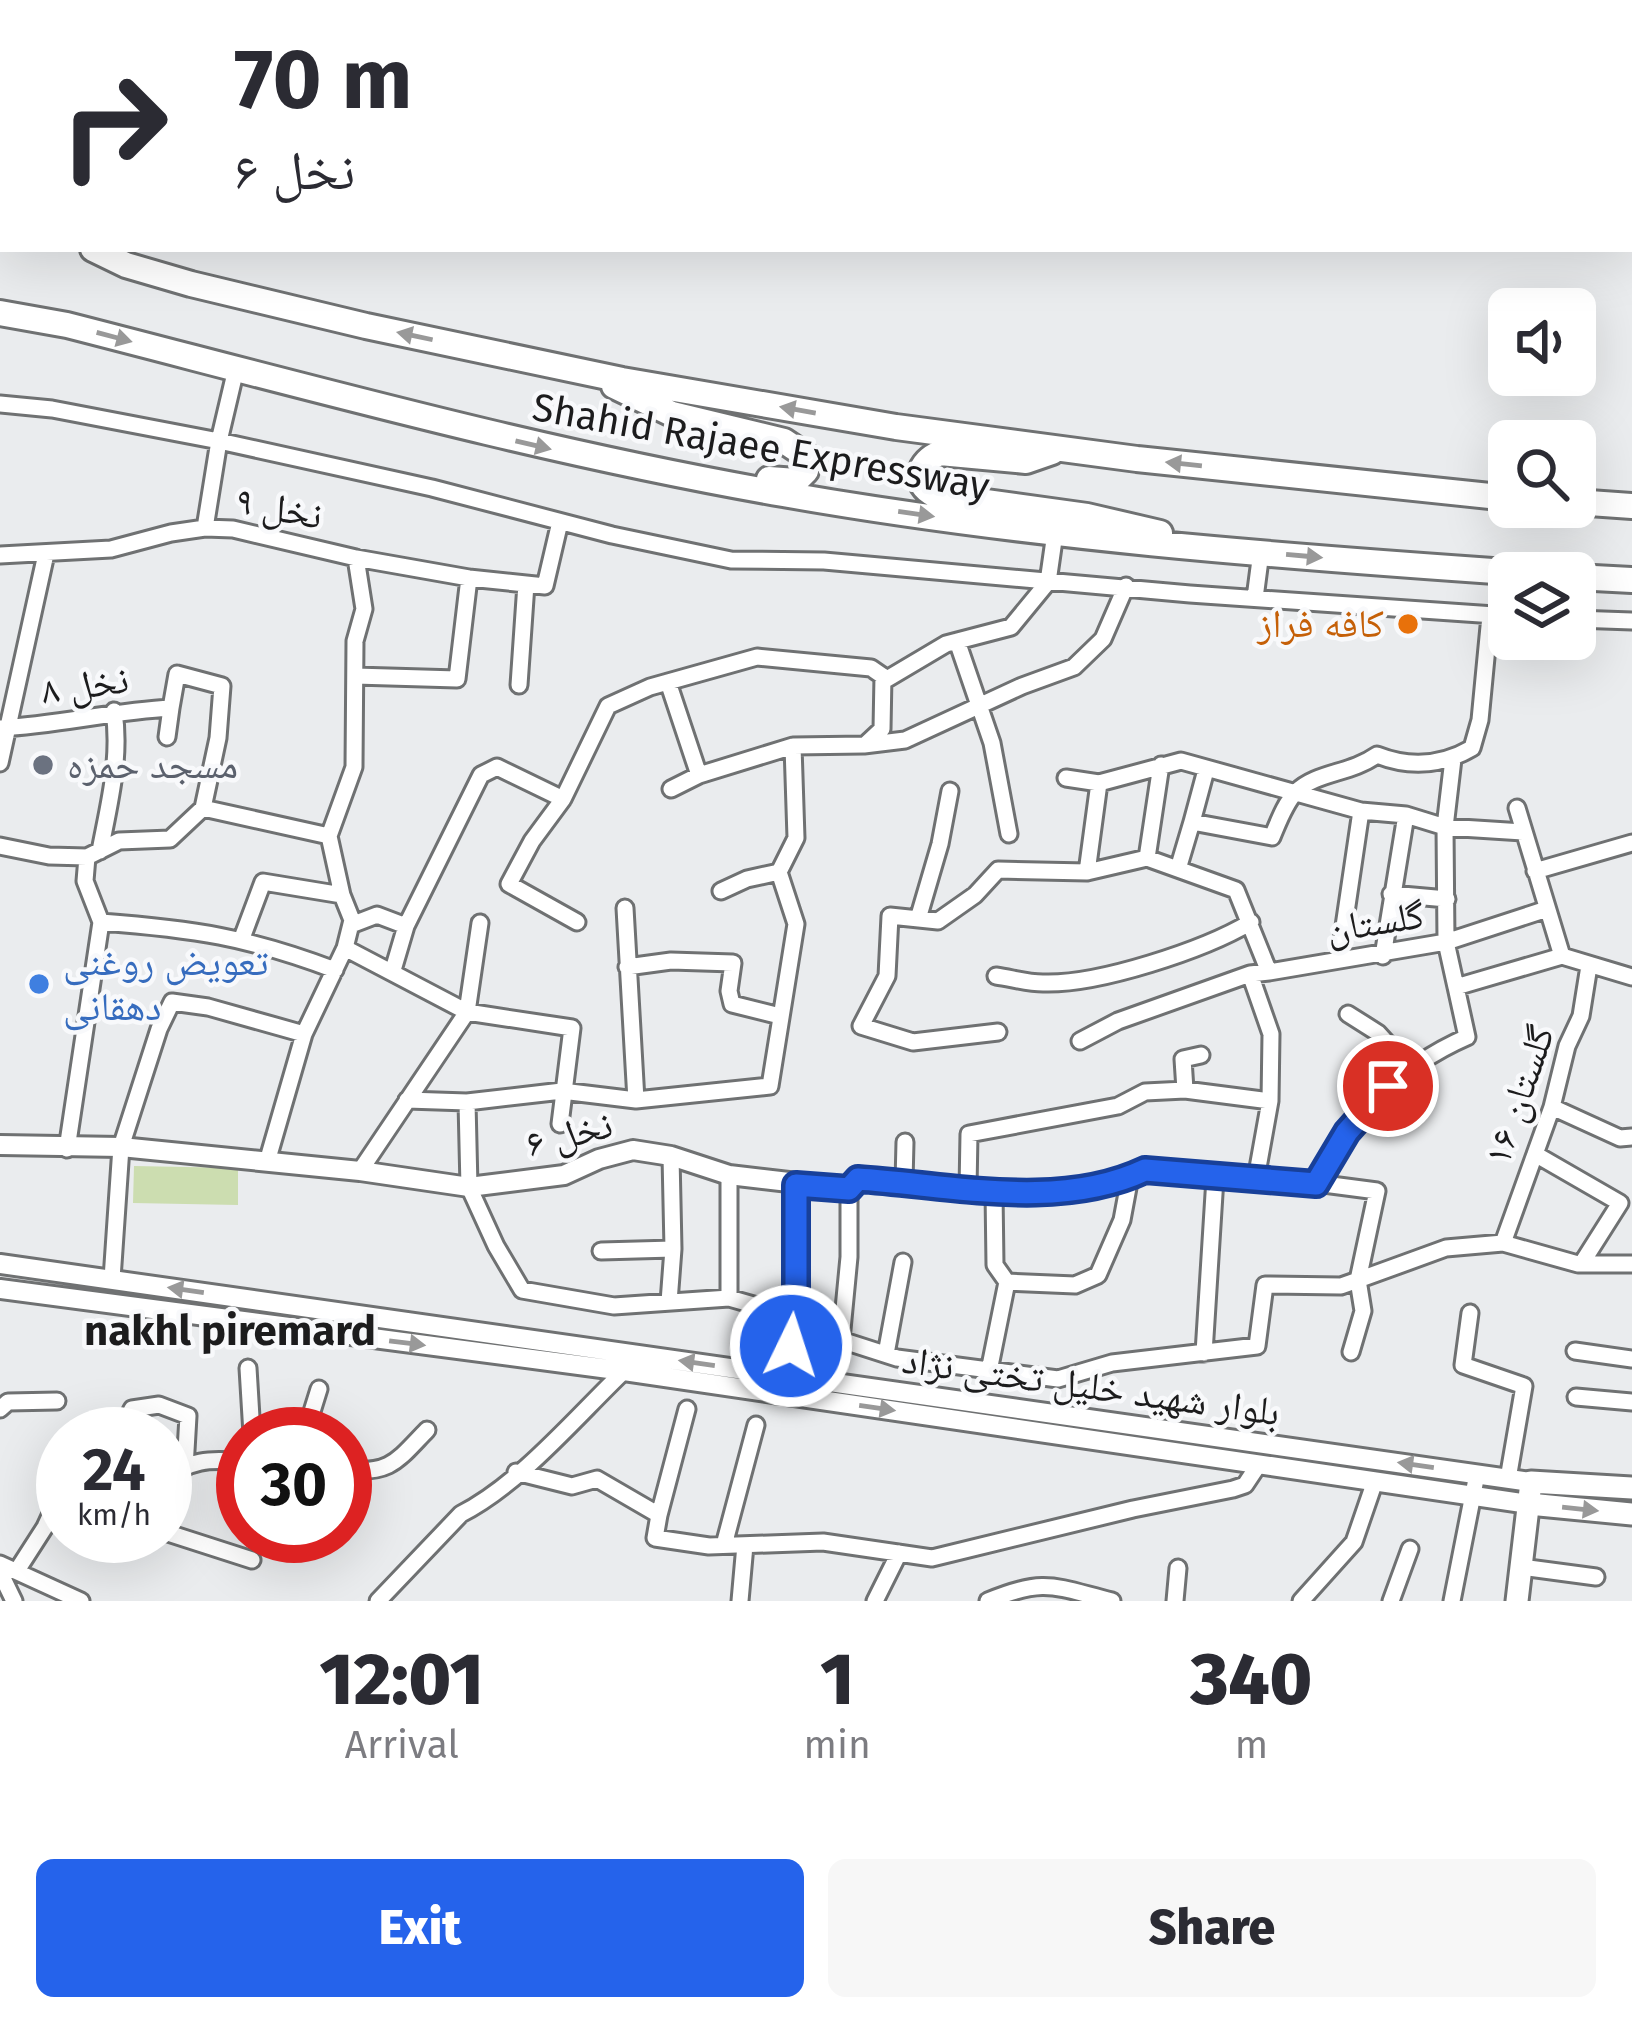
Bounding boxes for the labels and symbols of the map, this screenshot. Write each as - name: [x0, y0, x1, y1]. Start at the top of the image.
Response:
- one-way arrow: [395, 326, 433, 345]
- one-way arrow: [96, 328, 133, 347]
- street label: Shahid Rajaee Expressway: [529, 384, 993, 510]
- one-way arrow: [778, 401, 816, 419]
- one-way arrow: [514, 436, 551, 455]
- one-way arrow: [1165, 454, 1202, 473]
- street label: نخل ۹: [231, 477, 326, 540]
- one-way arrow: [898, 505, 936, 524]
- one-way arrow: [1286, 547, 1323, 566]
- place label: کافه فراز: [1256, 601, 1384, 647]
- marker: کافه فراز: [1395, 611, 1421, 637]
- street label: نخل ۸: [38, 656, 132, 715]
- place label: مسجد حمزه: [67, 742, 238, 788]
- marker: مسجد حمزه: [30, 752, 56, 778]
- street label: گلستان: [1323, 892, 1427, 952]
- place label: تعویض روغنی دهقانی: [63, 939, 269, 1031]
- marker: تعویض روغنی دهقانی: [26, 971, 52, 997]
- street label: گلستان ۱۶: [1474, 1020, 1564, 1170]
- pin: [1337, 1035, 1439, 1137]
- street label: نخل ۶: [521, 1101, 617, 1168]
- one-way arrow: [167, 1280, 204, 1299]
- position arrow: [728, 1283, 854, 1409]
- district label: nakhl piremard: [84, 1306, 376, 1356]
- one-way arrow: [389, 1334, 427, 1353]
- street label: بلوار شهید خلیل تختی نژاد: [899, 1337, 1283, 1436]
- one-way arrow: [678, 1353, 715, 1372]
- one-way arrow: [859, 1399, 896, 1418]
- speed limit sign: 30: [216, 1407, 372, 1563]
- one-way arrow: [1396, 1455, 1434, 1474]
- one-way arrow: [1562, 1500, 1599, 1519]

